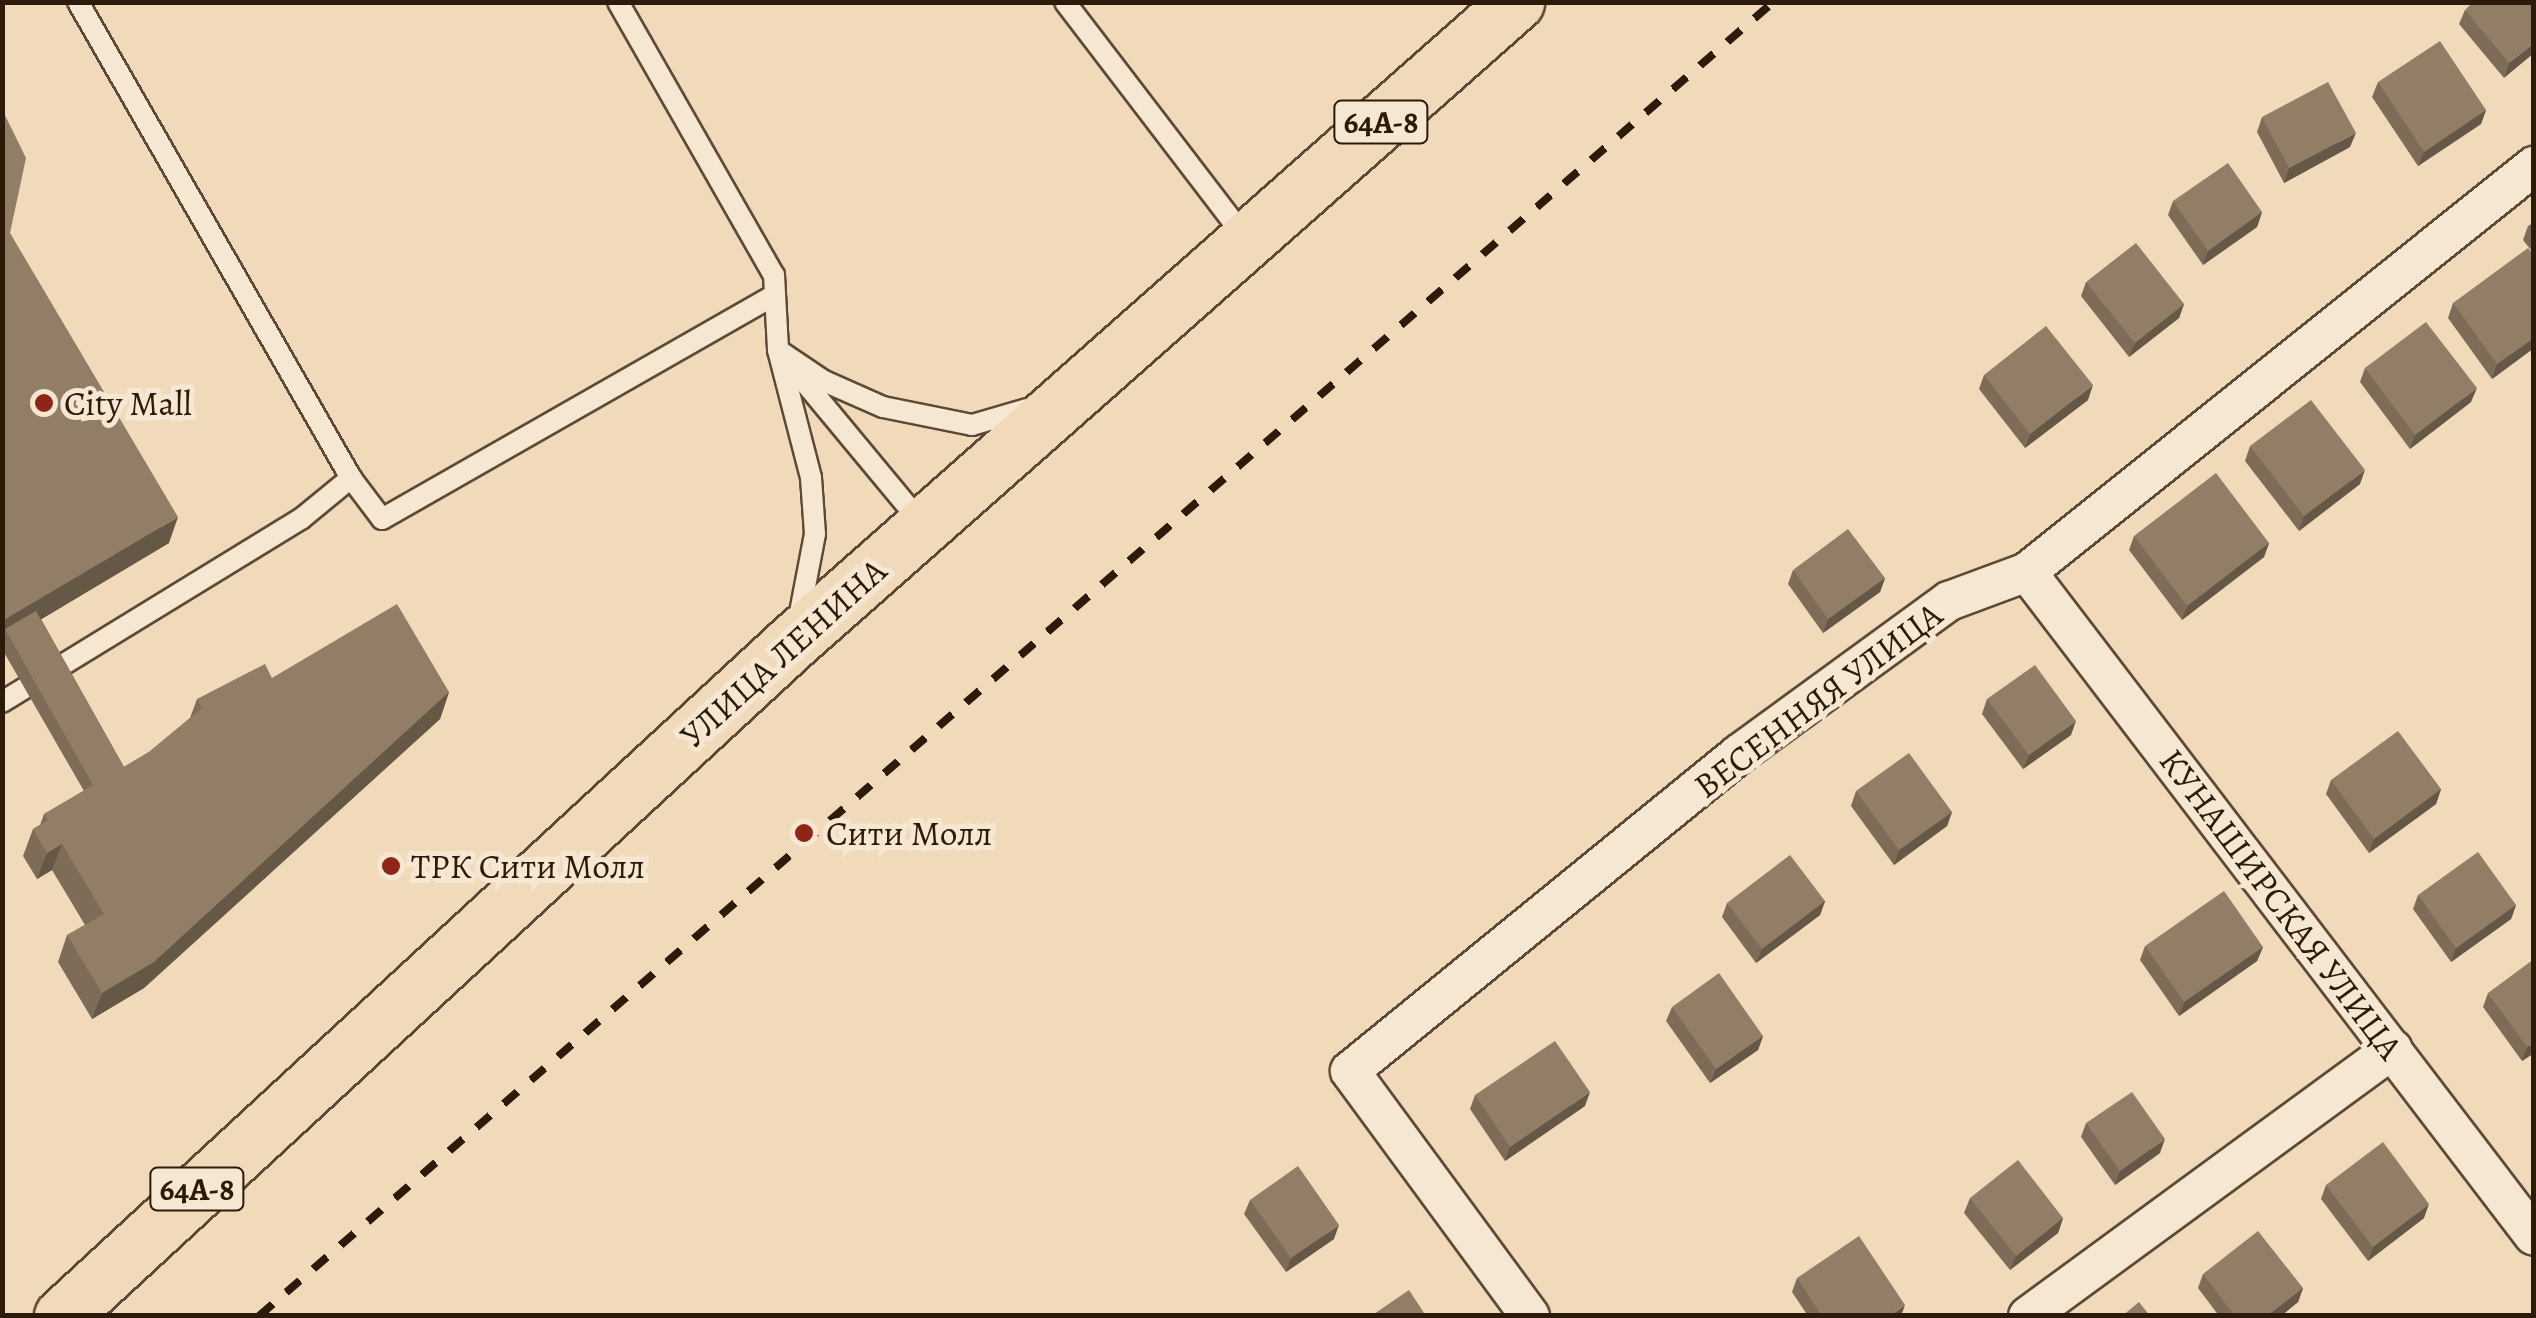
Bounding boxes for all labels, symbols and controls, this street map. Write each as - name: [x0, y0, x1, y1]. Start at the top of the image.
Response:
- road number: 64А-8: [1331, 95, 1431, 149]
- place label: City Mall: [64, 382, 192, 424]
- marker: City Mall: [33, 392, 55, 414]
- street label: УЛИЦА ЛЕНИНА: [671, 549, 895, 757]
- street label: ВЕСЕННЯЯ УЛИЦА: [1686, 593, 1950, 807]
- street label: КУНАШИРСКАЯ УЛИЦА: [2151, 741, 2411, 1067]
- place label: Сити Молл: [826, 812, 992, 854]
- marker: Сити Молл: [791, 820, 817, 846]
- place label: ТРК Сити Молл: [411, 845, 645, 887]
- marker: ТРК Сити Молл: [380, 855, 402, 877]
- road number: 64А-8: [147, 1162, 247, 1216]

